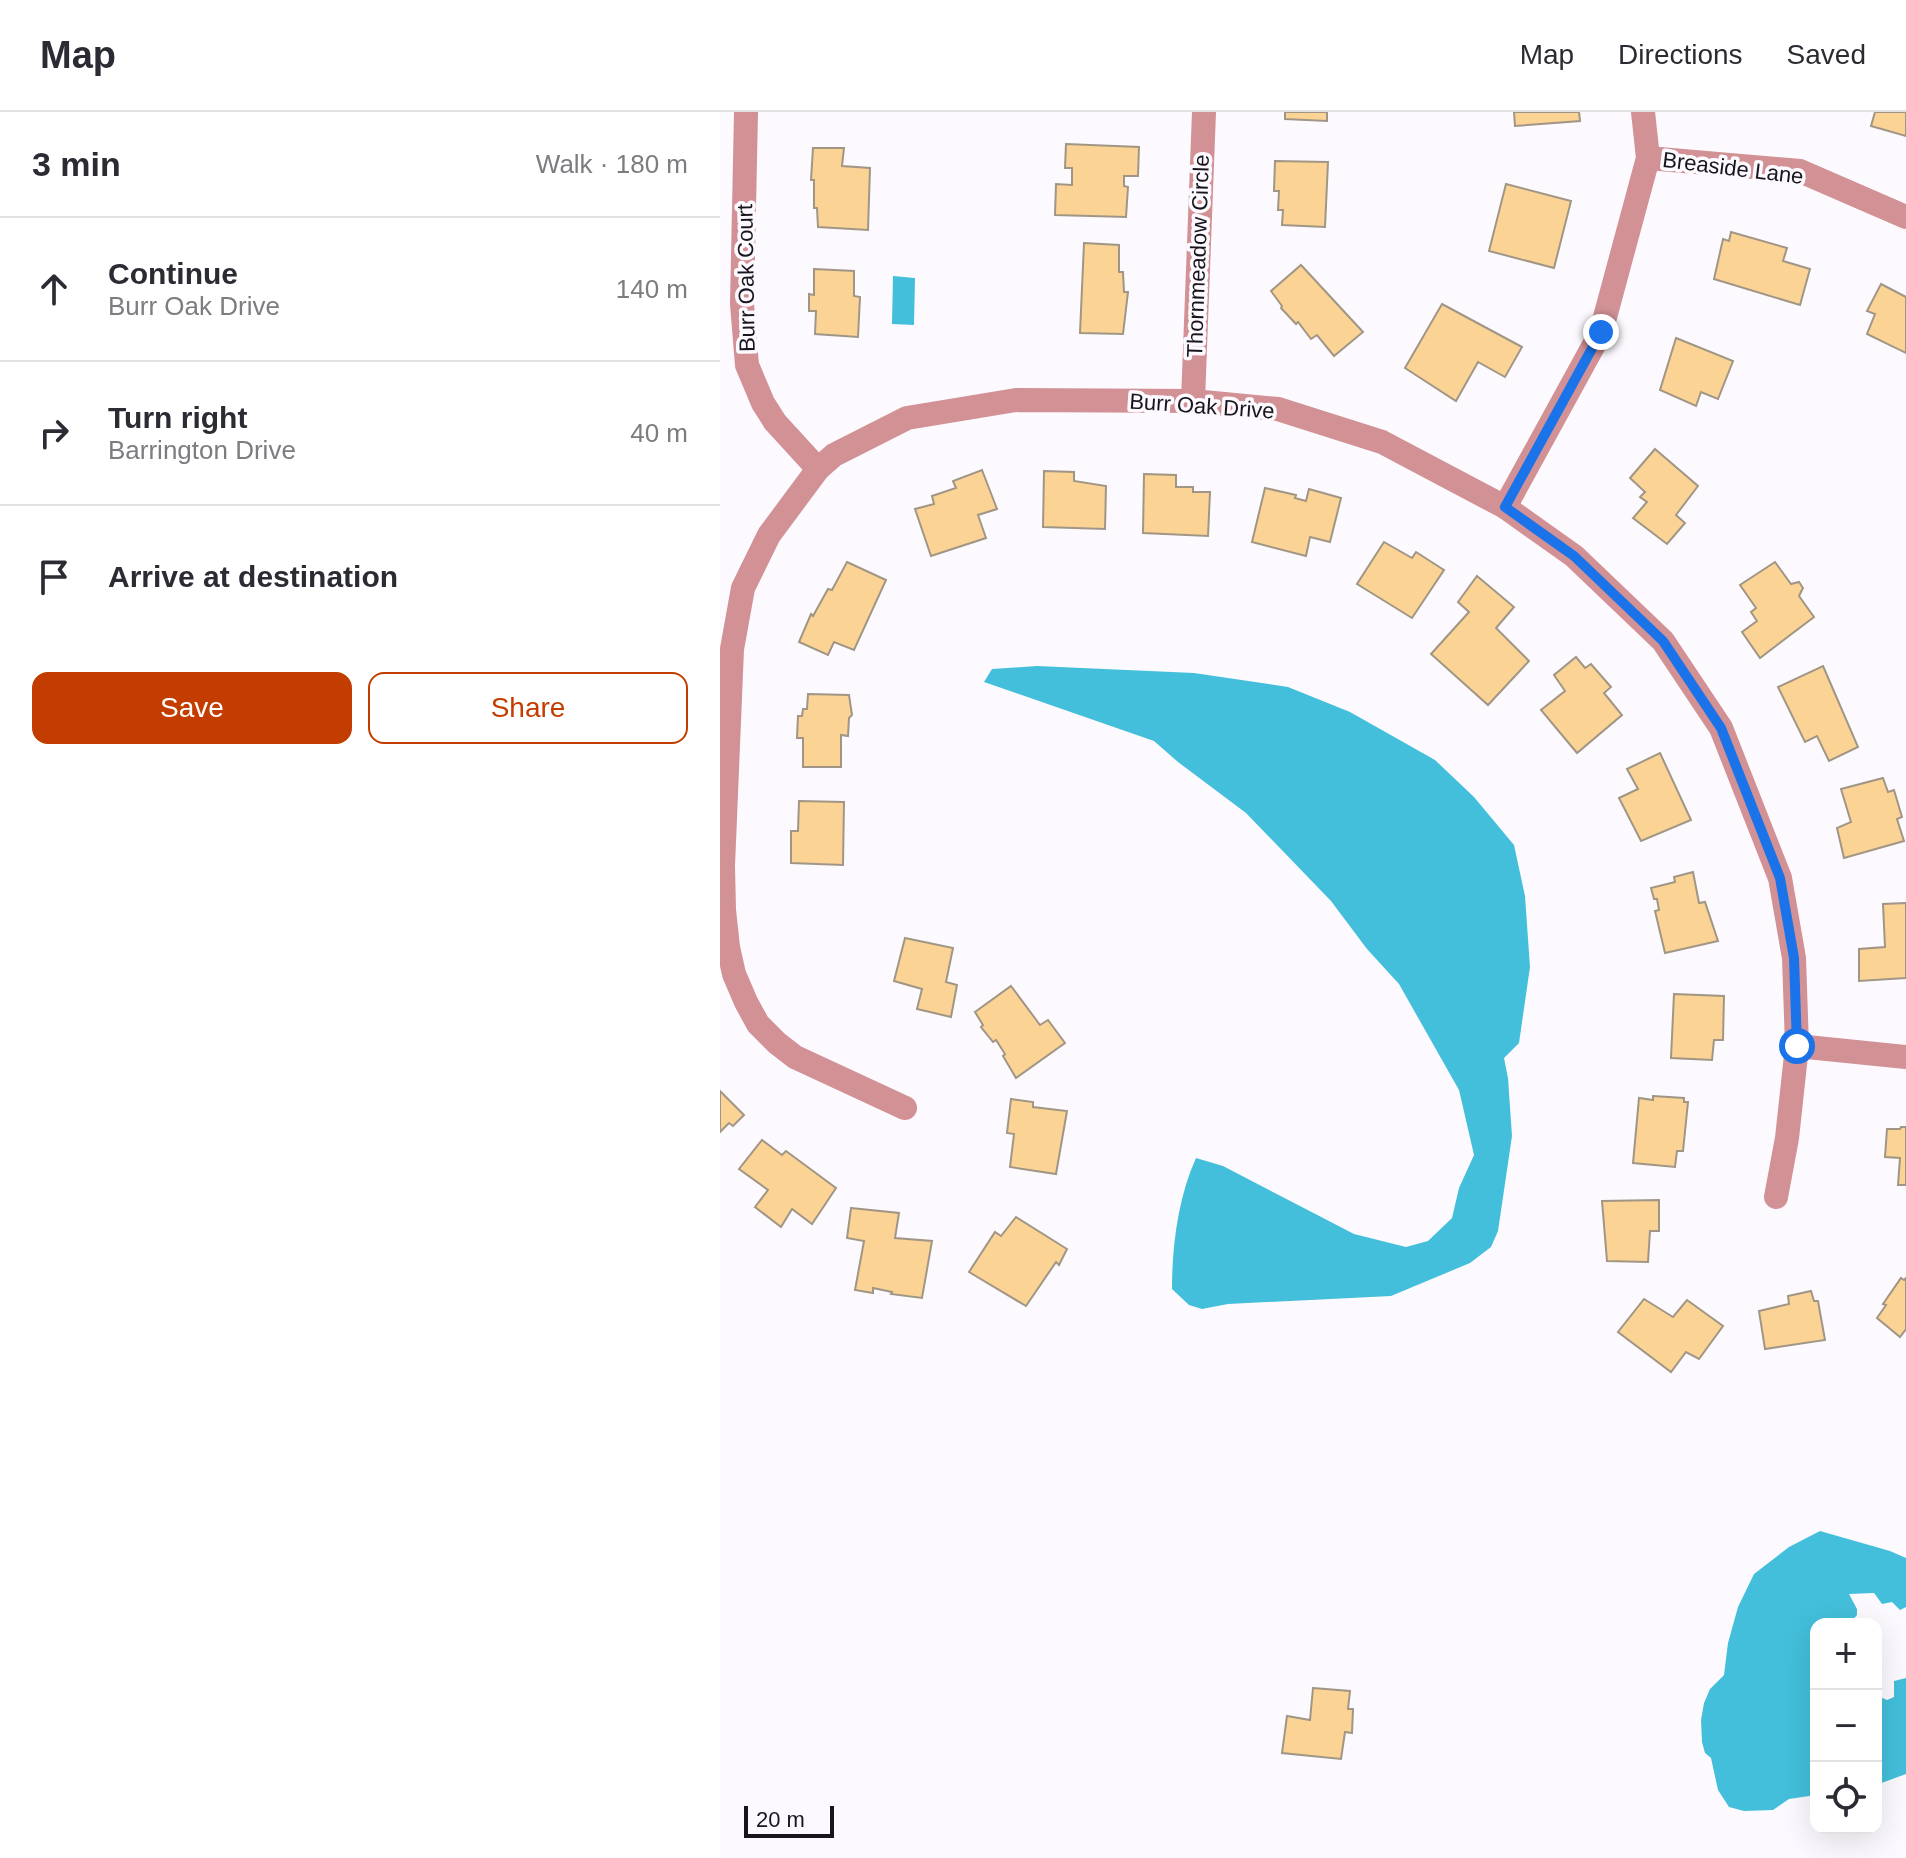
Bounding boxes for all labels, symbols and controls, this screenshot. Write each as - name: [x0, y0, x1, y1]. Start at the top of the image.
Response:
- text: Map: [40, 34, 116, 76]
- text: Map: [1520, 39, 1574, 70]
- text: Directions: [1618, 39, 1743, 70]
- text: Saved: [1787, 39, 1866, 70]
- text: 3 min: [32, 145, 121, 183]
- street label: Breaside Lane: [1661, 147, 1805, 189]
- text: Walk · 180 m: [536, 149, 688, 179]
- street label: Thornmeadow Circle: [1182, 154, 1214, 358]
- street label: Burr Oak Court: [732, 204, 760, 352]
- text: Continue: [108, 257, 238, 290]
- icon: ahead: [32, 267, 76, 311]
- text: 140 m: [616, 274, 688, 304]
- text: Burr Oak Drive: [108, 291, 280, 321]
- route end: [1583, 314, 1619, 350]
- street label: Burr Oak Drive: [1129, 388, 1275, 424]
- text: Turn right: [108, 401, 247, 434]
- icon: right: [32, 411, 76, 455]
- text: 40 m: [630, 418, 688, 448]
- text: Barrington Drive: [108, 435, 296, 465]
- icon: arrive: [32, 555, 76, 599]
- text: Arrive at destination: [108, 560, 398, 593]
- button: Save: [32, 672, 352, 744]
- button: Share: [368, 672, 688, 744]
- route start: [1779, 1028, 1815, 1064]
- map controls: [1810, 1618, 1882, 1834]
- button: +: [1810, 1618, 1882, 1690]
- button: −: [1810, 1690, 1882, 1762]
- button: locate: [1810, 1762, 1882, 1834]
- scale bar: [744, 1802, 834, 1838]
- text: 20 m: [756, 1807, 805, 1832]

